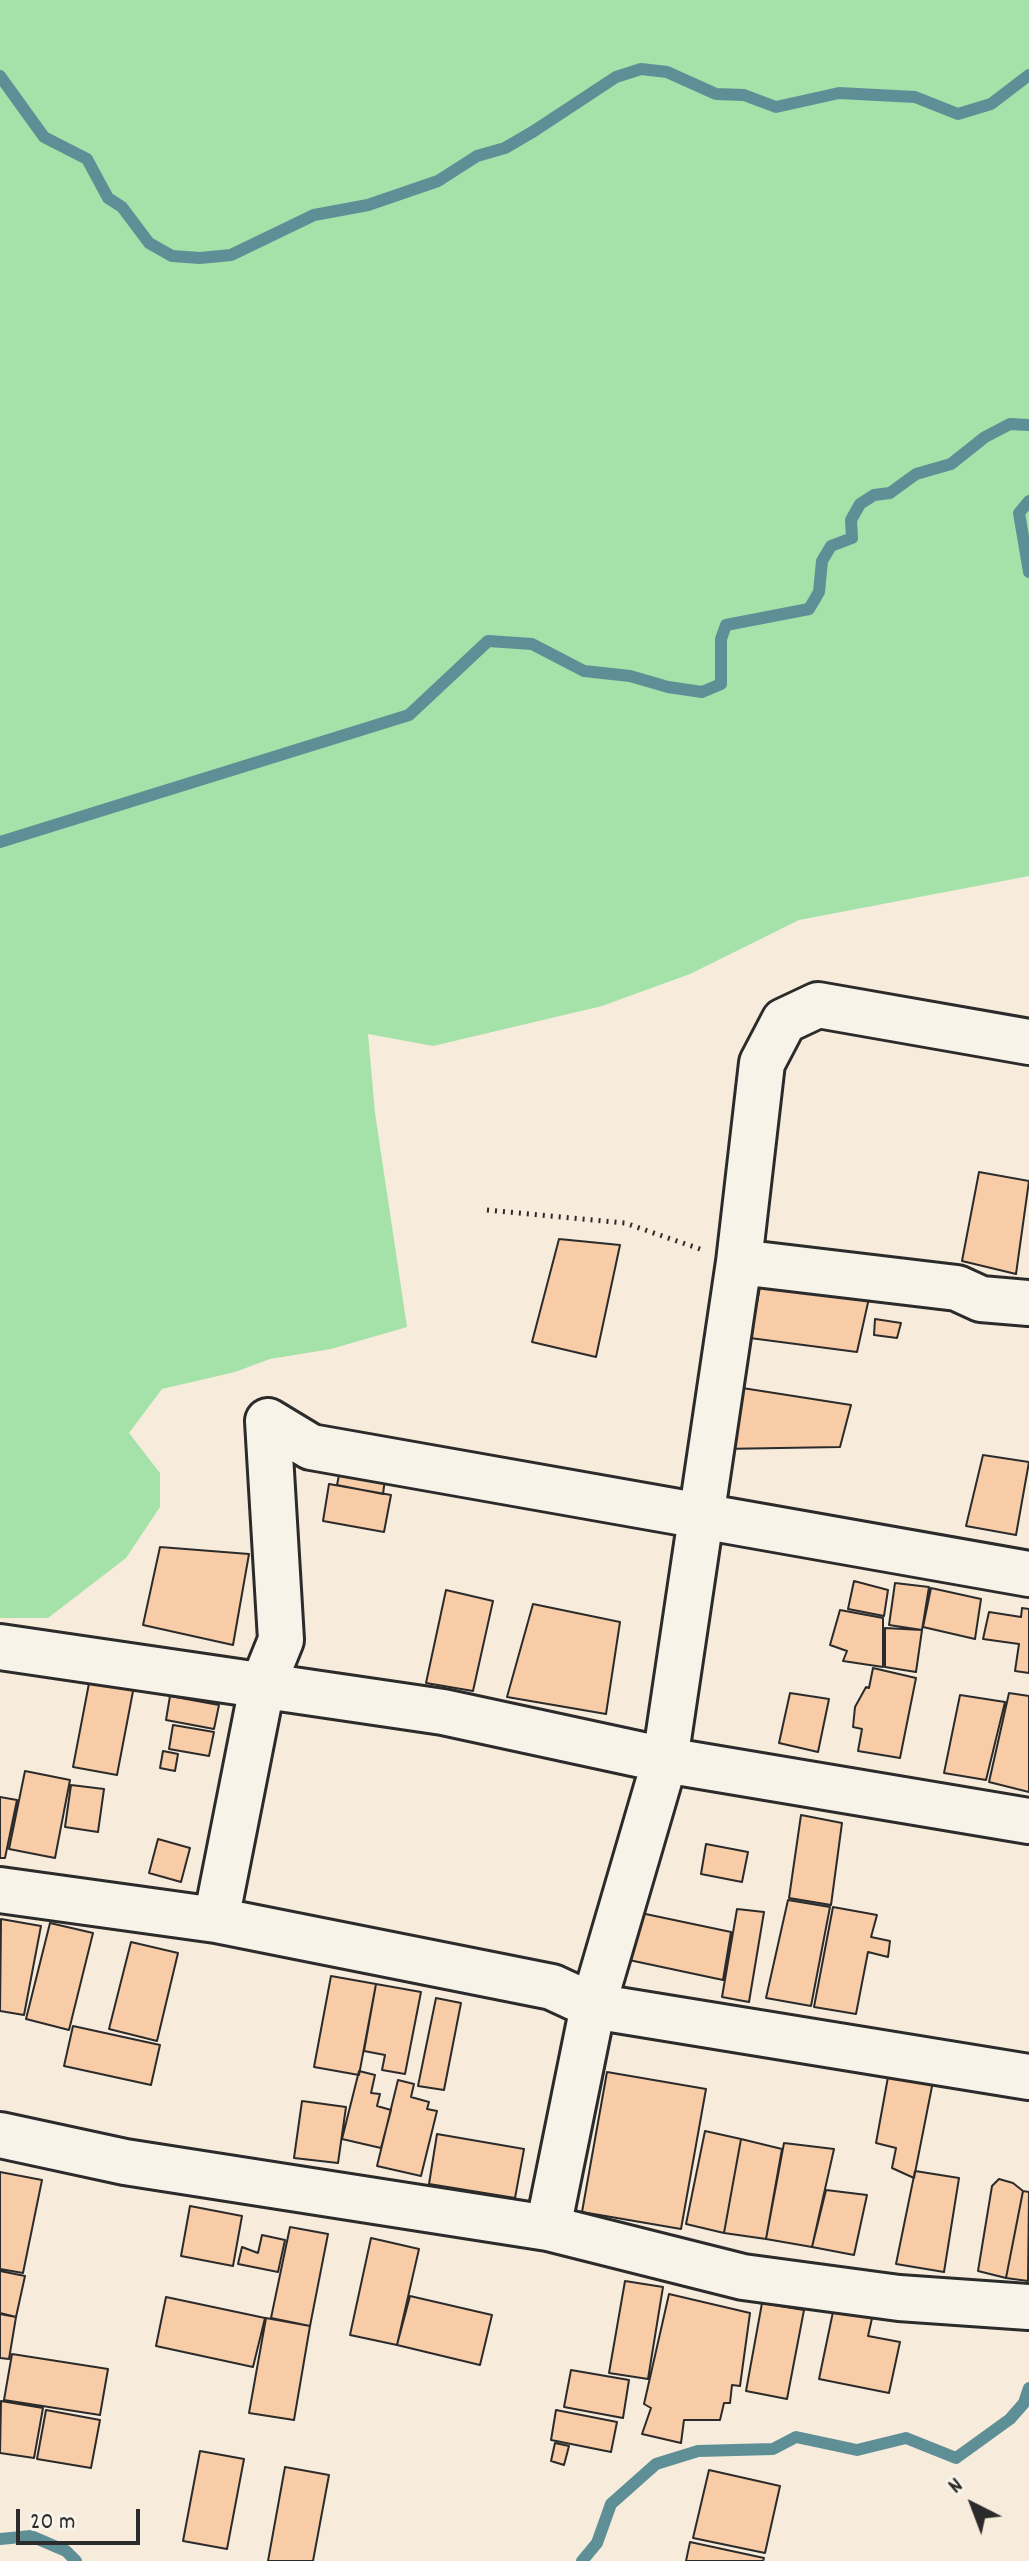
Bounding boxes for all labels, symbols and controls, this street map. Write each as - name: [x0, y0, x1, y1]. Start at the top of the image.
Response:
- north arrow: [933, 2465, 1013, 2545]
- text: N: [942, 2472, 971, 2502]
- scale bar: [20, 2493, 144, 2543]
- text: 20 m: [30, 2506, 76, 2540]

